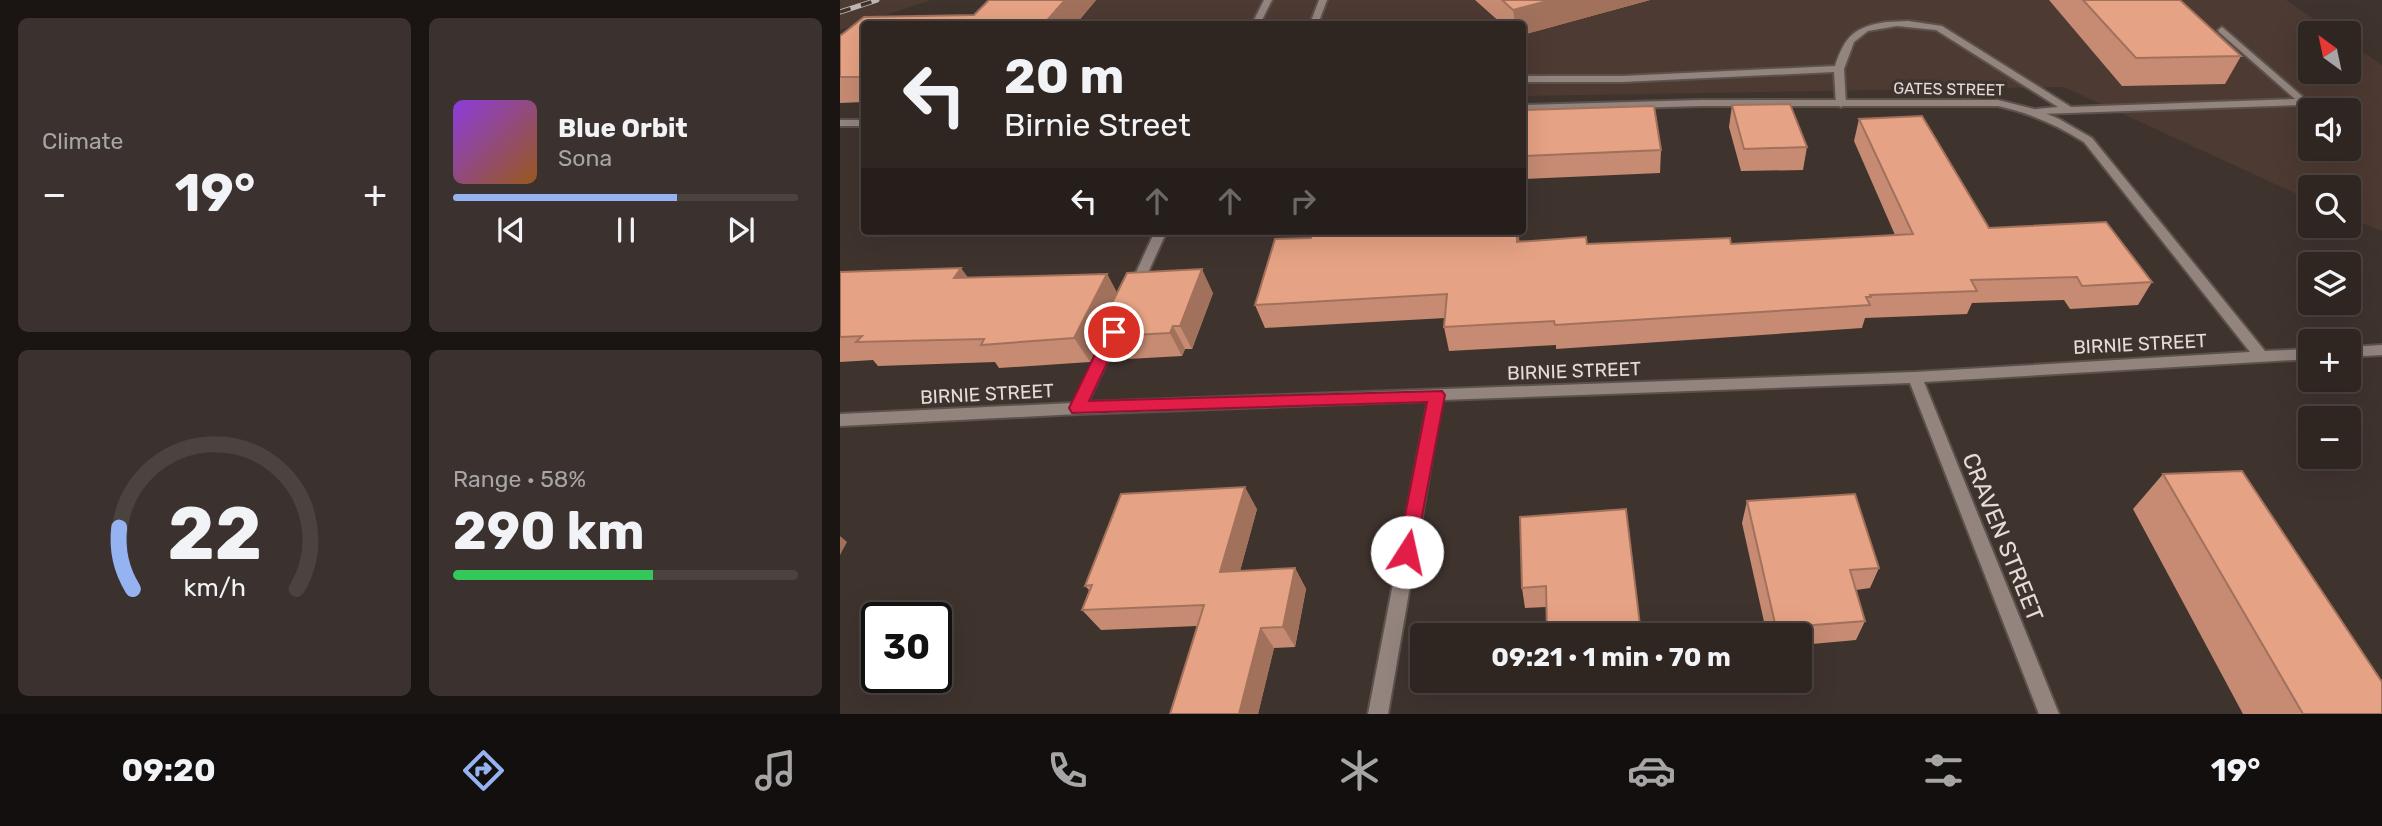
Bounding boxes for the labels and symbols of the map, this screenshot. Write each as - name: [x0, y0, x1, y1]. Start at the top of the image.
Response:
- north arrow: [2298, 21, 2361, 84]
- street label: GATES STREET: [1893, 79, 2005, 99]
- pin: [1084, 302, 1144, 362]
- street label: BIRNIE STREET: [2072, 329, 2208, 359]
- street label: BIRNIE STREET: [1507, 357, 1641, 385]
- street label: BIRNIE STREET: [919, 379, 1055, 409]
- street label: CRAVEN STREET: [1956, 449, 2050, 625]
- position arrow: [1370, 515, 1444, 589]
- speed limit sign: 30: [861, 602, 952, 693]

